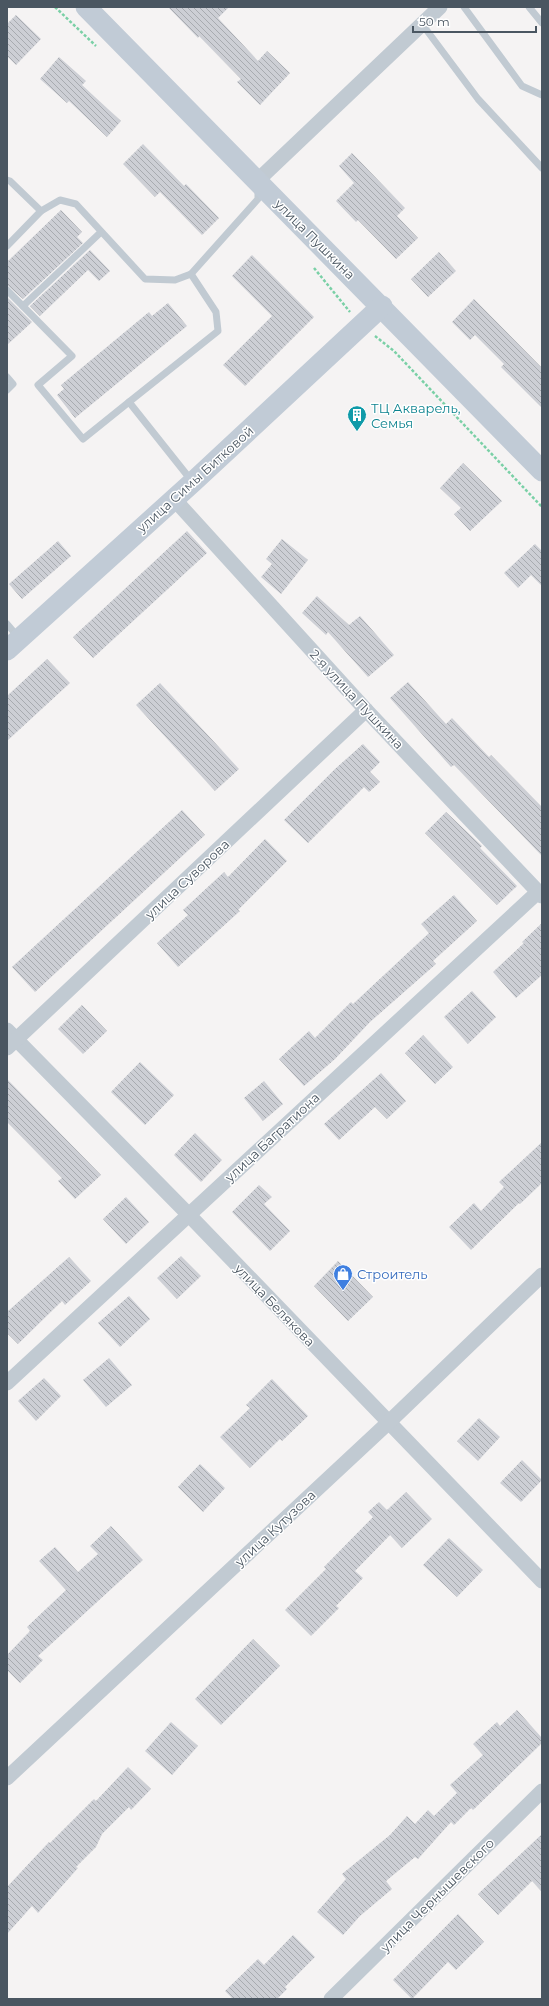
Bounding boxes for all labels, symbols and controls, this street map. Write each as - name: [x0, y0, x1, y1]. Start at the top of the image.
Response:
- scale bar: [413, 8, 536, 34]
- text: 50 m: [419, 14, 450, 29]
- street label: улица Пушкина: [271, 195, 358, 282]
- place label: ТЦ Акварель, Семья: [371, 400, 461, 431]
- building icon: ТЦ Акварель, Семья: [346, 404, 368, 432]
- street label: улица Симы Битковой: [133, 422, 257, 536]
- street label: 2-я улица Пушкина: [307, 646, 407, 752]
- street label: улица Суворова: [141, 836, 232, 923]
- street label: улица Багратиона: [221, 1089, 323, 1186]
- street label: улица Белякова: [231, 1260, 318, 1350]
- shop icon: Строитель: [332, 1263, 354, 1291]
- place label: Строитель: [357, 1266, 428, 1282]
- street label: улица Кутузова: [231, 1487, 319, 1570]
- street label: улица Чернышевского: [376, 1835, 497, 1956]

